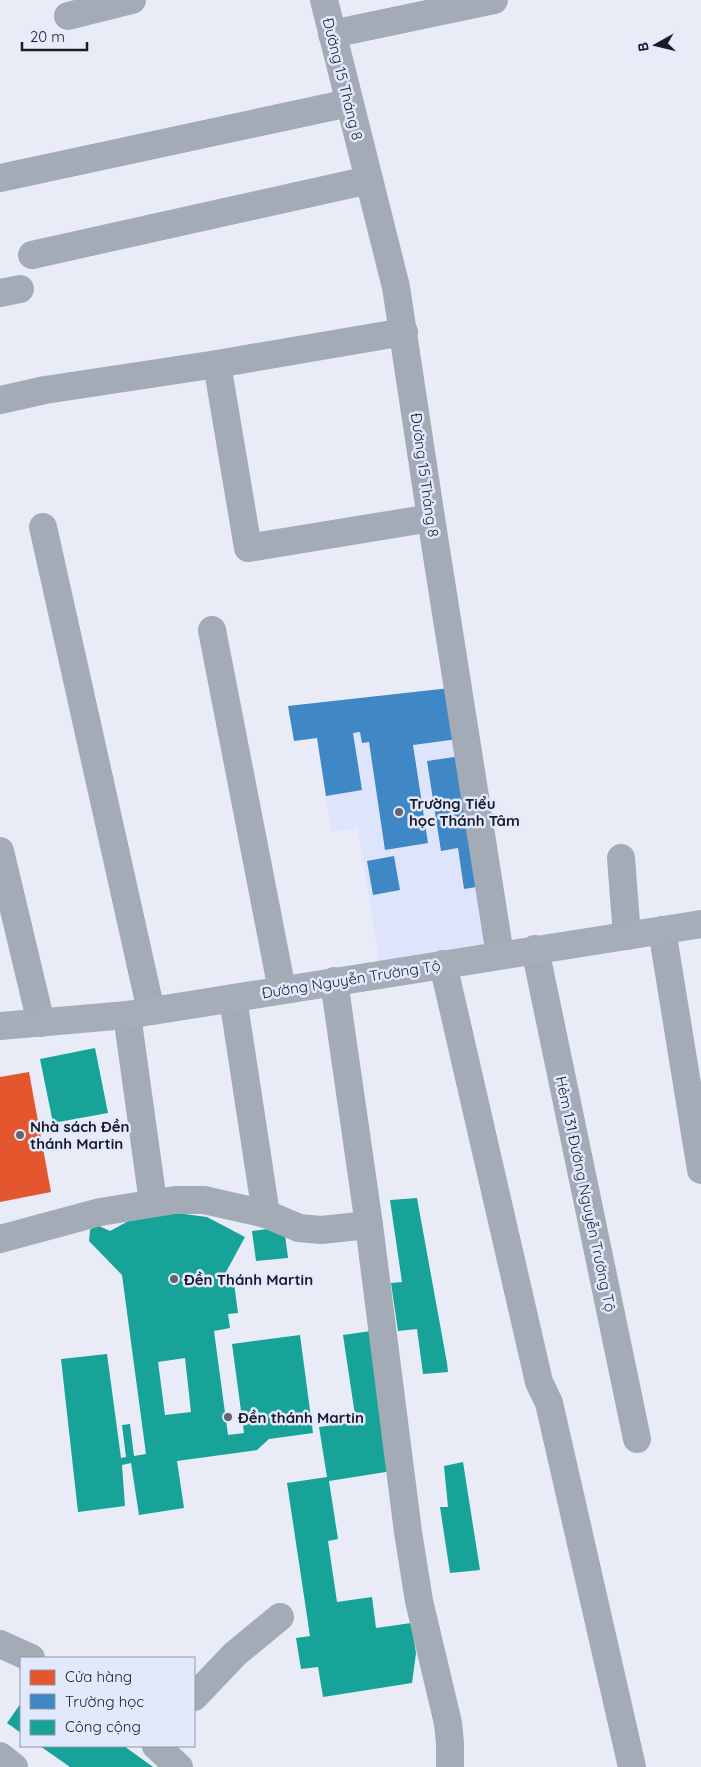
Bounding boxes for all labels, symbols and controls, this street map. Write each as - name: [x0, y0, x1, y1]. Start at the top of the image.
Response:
- street label: Đường 15 Tháng 8: [319, 16, 367, 142]
- scale bar: [22, 20, 88, 52]
- north arrow: [631, 20, 681, 70]
- text: 20 m: [30, 27, 65, 46]
- text: B: [634, 41, 653, 53]
- street label: Đường 15 Tháng 8: [407, 412, 443, 538]
- place label: Trường Tiểu học Thánh Tâm: [409, 794, 520, 830]
- marker: Trường Tiểu học Thánh Tâm: [393, 806, 405, 818]
- street label: Đường Nguyễn Trường Tộ: [260, 955, 442, 1003]
- street label: Hẻm 131 Đường Nguyễn Trường Tộ: [552, 1074, 620, 1314]
- place label: Nhà sách Đền thánh Martin: [30, 1117, 130, 1153]
- marker: Nhà sách Đền thánh Martin: [14, 1129, 26, 1141]
- place label: Đền Thánh Martin: [183, 1270, 313, 1289]
- marker: Đền Thánh Martin: [168, 1273, 180, 1285]
- place label: Đền thánh Martin: [237, 1408, 364, 1427]
- marker: Đền thánh Martin: [222, 1411, 234, 1423]
- legend: [20, 1657, 195, 1747]
- text: Cửa hàng: [65, 1667, 132, 1686]
- text: Trường học: [65, 1692, 144, 1711]
- text: Công cộng: [65, 1717, 141, 1736]

